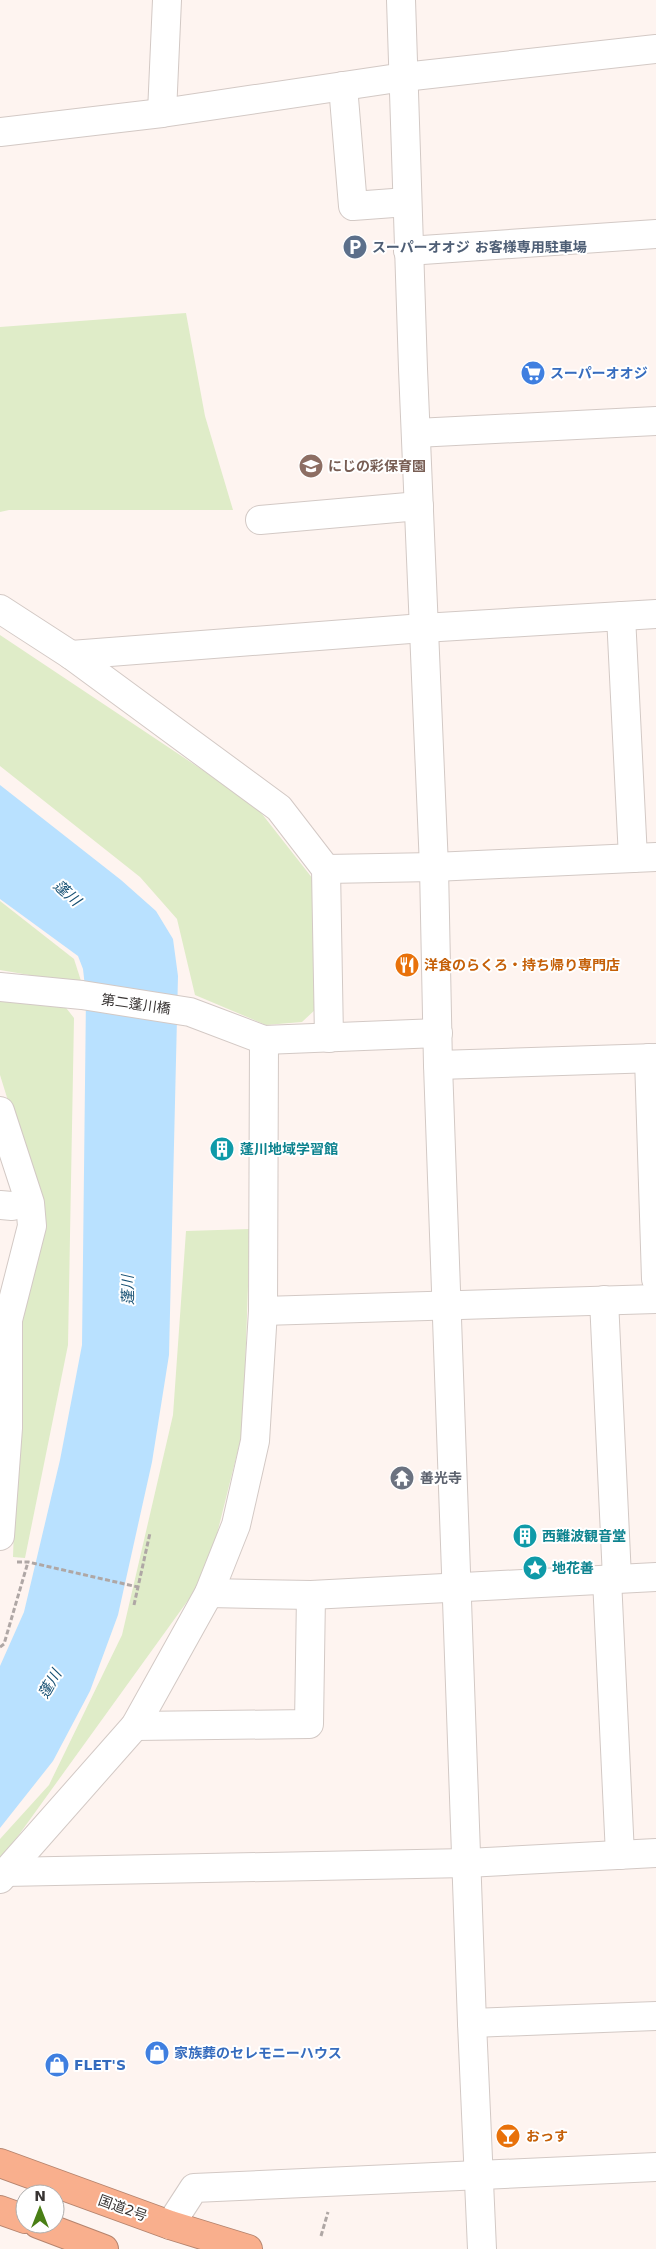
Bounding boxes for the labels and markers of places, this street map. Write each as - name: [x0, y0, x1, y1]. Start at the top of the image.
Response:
- parking icon: スーパーオオジ お客様専用駐車場: [342, 234, 368, 260]
- place label: スーパーオオジ お客様専用駐車場: [372, 239, 587, 255]
- supermarket icon: スーパーオオジ: [520, 360, 546, 386]
- place label: スーパーオオジ: [550, 365, 648, 381]
- school or university icon: にじの彩保育園: [298, 453, 324, 479]
- place label: にじの彩保育園: [328, 458, 426, 474]
- restaurant icon: 洋食のらくろ・持ち帰り専門店: [394, 952, 420, 978]
- place label: 洋食のらくろ・持ち帰り専門店: [424, 957, 620, 973]
- building icon: 蓬川地域学習館: [209, 1136, 235, 1162]
- place label: 蓬川地域学習館: [240, 1141, 338, 1157]
- temple icon: 善光寺: [389, 1465, 415, 1491]
- place label: 善光寺: [420, 1470, 462, 1486]
- building icon: 西難波観音堂: [512, 1523, 538, 1549]
- place label: 西難波観音堂: [542, 1528, 626, 1544]
- place icon: 地花善: [522, 1555, 548, 1581]
- place label: 地花善: [552, 1560, 594, 1576]
- shop icon: 家族葬のセレモニーハウス: [144, 2040, 170, 2066]
- place label: 家族葬のセレモニーハウス: [174, 2045, 342, 2061]
- shop icon: FLET'S: [44, 2052, 70, 2078]
- place label: FLET'S: [74, 2057, 126, 2073]
- bar icon: おっす: [495, 2123, 521, 2149]
- place label: おっす: [526, 2128, 568, 2144]

